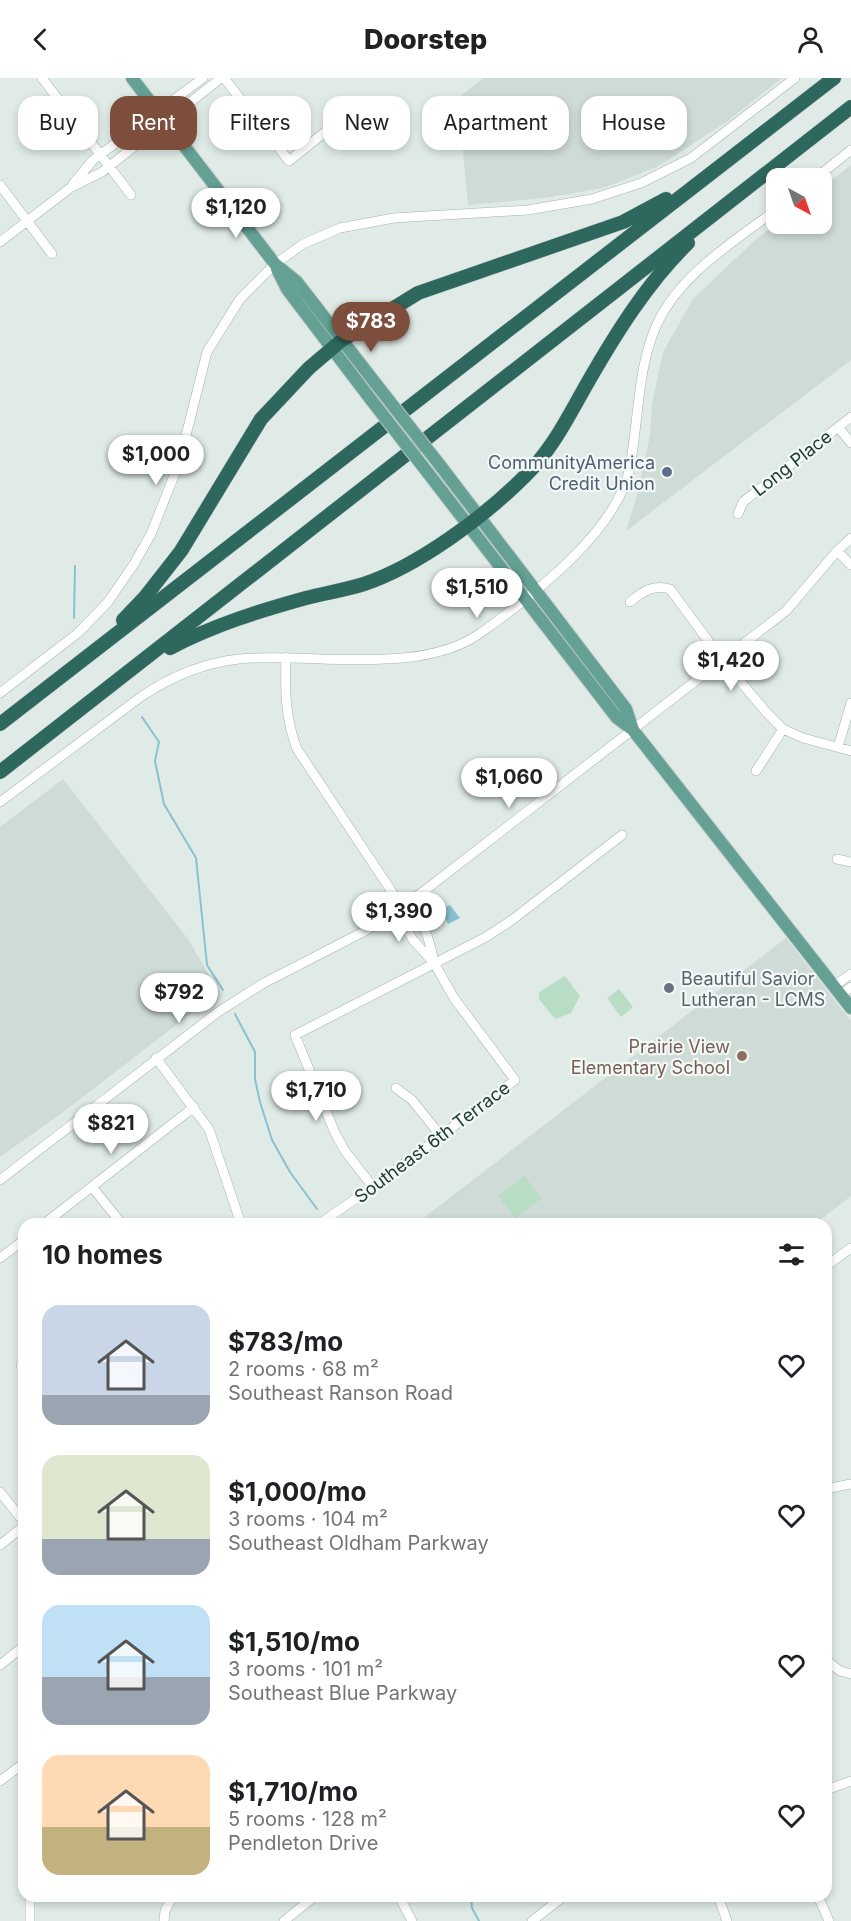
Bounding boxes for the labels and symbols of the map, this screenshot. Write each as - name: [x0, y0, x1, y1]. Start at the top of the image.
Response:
- north arrow: [766, 168, 832, 234]
- pin: $1,120: [187, 188, 285, 239]
- pin: $783: [335, 302, 407, 353]
- street label: Long Place: [748, 426, 836, 500]
- pin: $1,000: [107, 435, 205, 486]
- place label: CommunityAmerica Credit Union: [488, 452, 655, 494]
- marker: CommunityAmerica Credit Union: [660, 465, 674, 479]
- pin: $1,510: [428, 568, 526, 619]
- pin: $1,420: [682, 641, 780, 692]
- pin: $1,060: [460, 758, 558, 809]
- pin: $1,390: [350, 892, 448, 943]
- place label: Beautiful Savior Lutheran - LCMS: [681, 968, 825, 1010]
- pin: $792: [143, 973, 215, 1024]
- marker: Beautiful Savior Lutheran - LCMS: [662, 981, 676, 995]
- place label: Prairie View Elementary School: [571, 1036, 730, 1078]
- marker: Prairie View Elementary School: [735, 1049, 749, 1063]
- pin: $1,710: [267, 1071, 365, 1122]
- street label: Southeast 6th Terrace: [350, 1077, 514, 1207]
- pin: $821: [75, 1104, 147, 1155]

